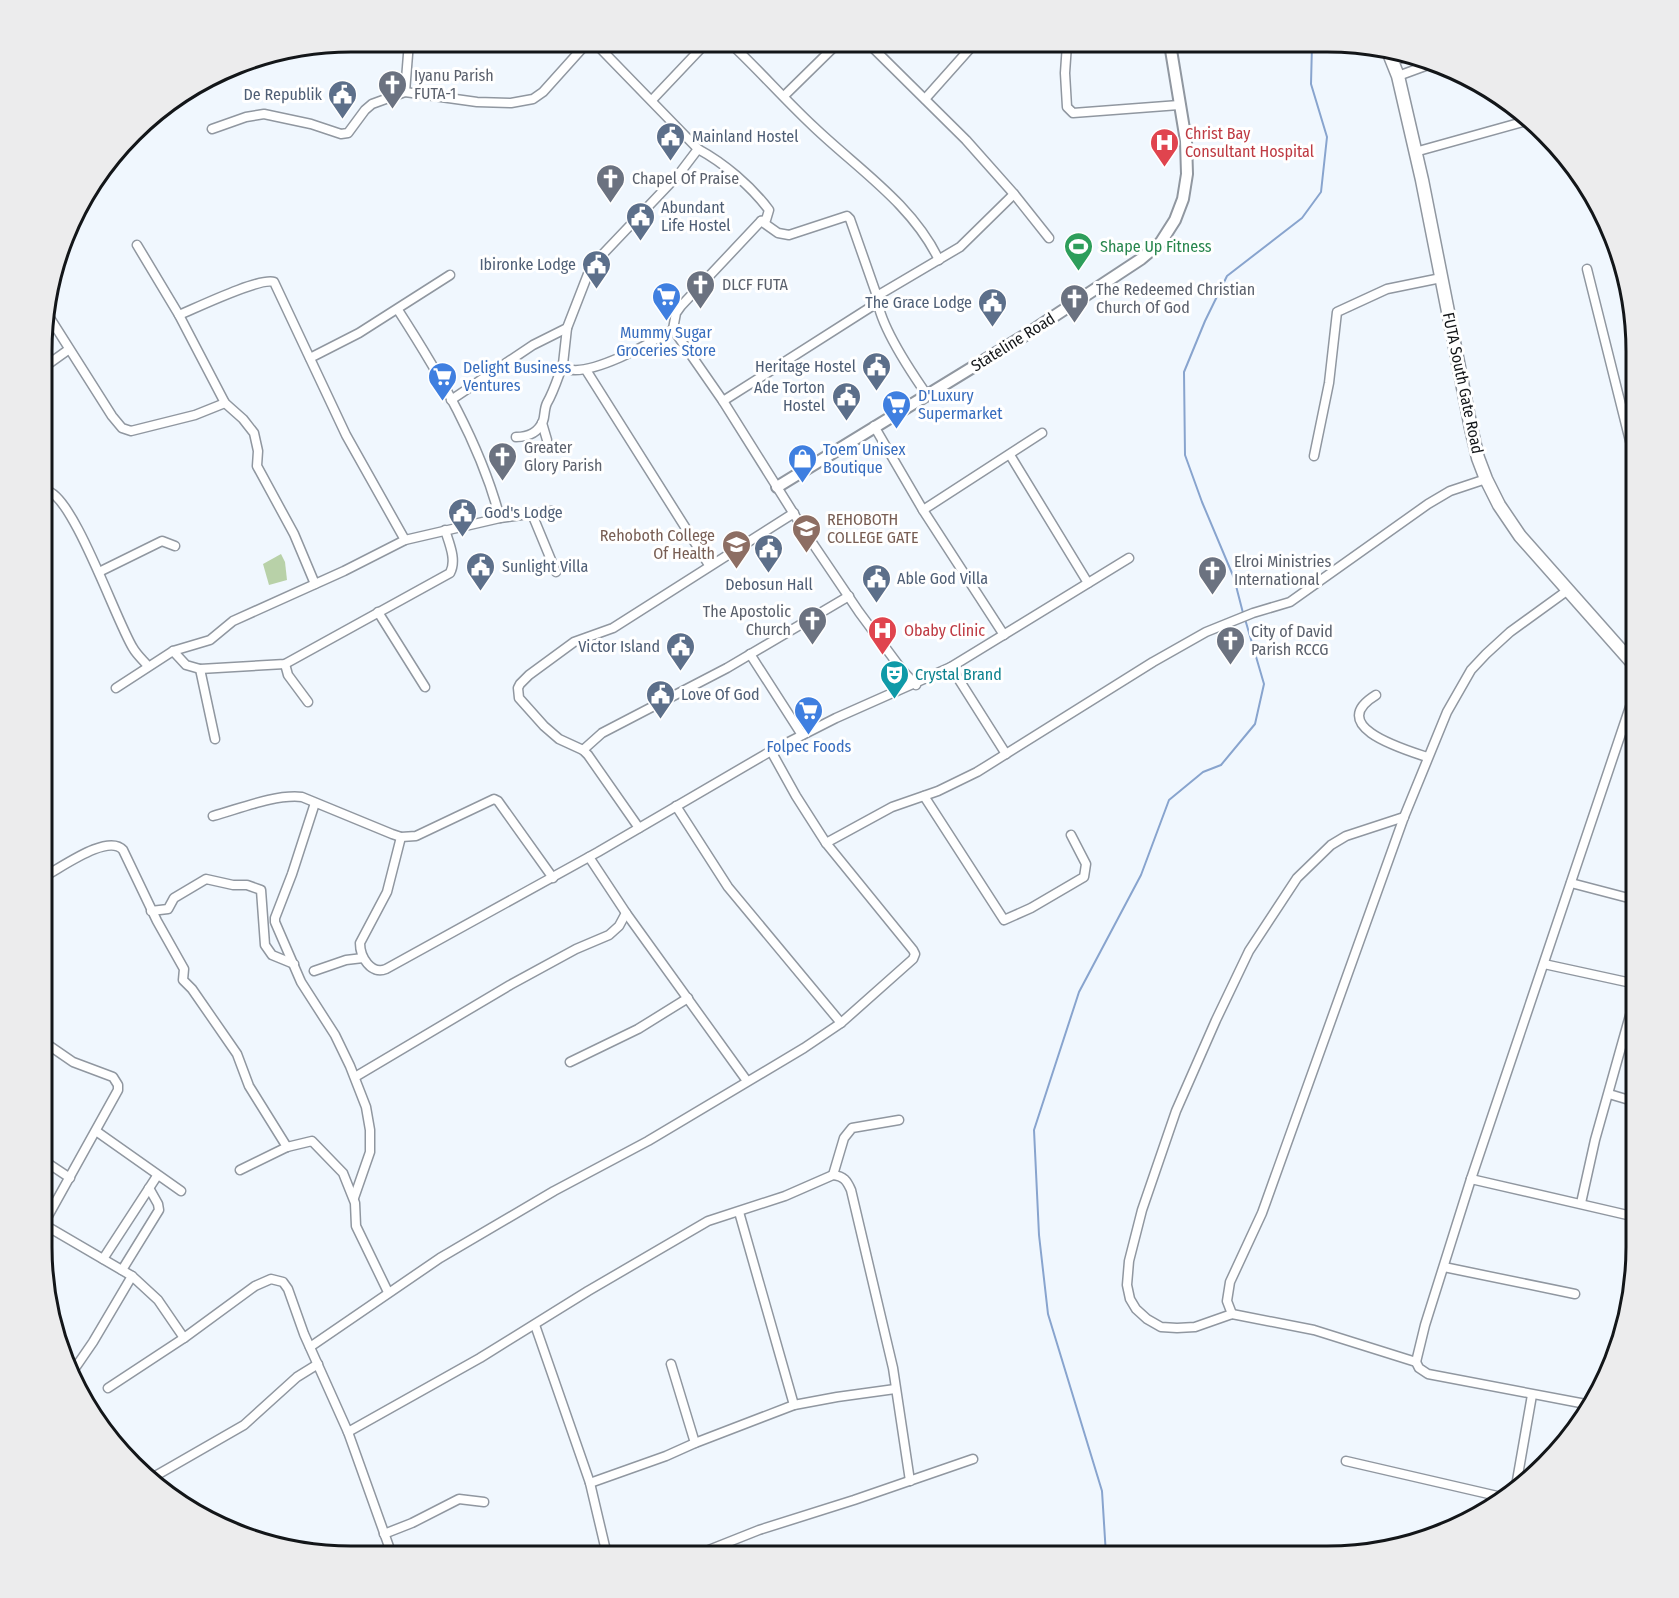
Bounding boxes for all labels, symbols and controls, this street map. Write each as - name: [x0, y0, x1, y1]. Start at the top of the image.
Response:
- place label: Iyanu Parish FUTA-1: [414, 66, 494, 103]
- church icon: Iyanu Parish FUTA-1: [377, 68, 409, 110]
- public building icon: De Republik: [327, 78, 359, 120]
- place label: De Republik: [244, 85, 323, 104]
- public building icon: Mainland Hostel: [655, 120, 687, 162]
- place label: Christ Bay Consultant Hospital: [1185, 124, 1314, 161]
- hospital icon: Christ Bay Consultant Hospital: [1148, 126, 1180, 168]
- place label: Mainland Hostel: [692, 127, 799, 146]
- church icon: Chapel Of Praise: [595, 162, 627, 204]
- place label: Chapel Of Praise: [632, 169, 739, 188]
- place label: Abundant Life Hostel: [661, 198, 731, 235]
- public building icon: Abundant Life Hostel: [624, 200, 656, 242]
- sports icon: Shape Up Fitness: [1063, 230, 1095, 272]
- place label: Shape Up Fitness: [1100, 237, 1212, 256]
- public building icon: Ibironke Lodge: [581, 248, 613, 290]
- place label: Ibironke Lodge: [479, 255, 576, 274]
- church icon: DLCF FUTA: [685, 268, 717, 310]
- place label: DLCF FUTA: [722, 275, 789, 294]
- supermarket icon: Mummy Sugar Groceries Store: [650, 280, 682, 322]
- place label: The Redeemed Christian Church Of God: [1096, 280, 1255, 317]
- church icon: The Redeemed Christian Church Of God: [1059, 282, 1091, 324]
- public building icon: The Grace Lodge: [977, 286, 1009, 328]
- place label: The Grace Lodge: [865, 293, 972, 312]
- street label: Stateline Road: [968, 309, 1058, 375]
- street label: FUTA South Gate Road: [1439, 311, 1487, 455]
- place label: Mummy Sugar Groceries Store: [616, 323, 716, 360]
- public building icon: Heritage Hostel: [861, 350, 893, 392]
- place label: Heritage Hostel: [755, 357, 856, 376]
- place label: Delight Business Ventures: [463, 358, 571, 395]
- supermarket icon: Delight Business Ventures: [426, 360, 458, 402]
- place label: Ade Torton Hostel: [754, 378, 825, 415]
- public building icon: Ade Torton Hostel: [830, 380, 862, 422]
- place label: D'Luxury Supermarket: [918, 386, 1003, 423]
- supermarket icon: D'Luxury Supermarket: [881, 388, 913, 430]
- place label: Greater Glory Parish: [524, 438, 602, 475]
- church icon: Greater Glory Parish: [487, 440, 519, 482]
- place label: Toem Unisex Boutique: [823, 440, 905, 477]
- shop icon: Toem Unisex Boutique: [786, 442, 818, 484]
- public building icon: God's Lodge: [447, 496, 479, 538]
- place label: God's Lodge: [484, 503, 563, 522]
- place label: REHOBOTH COLLEGE GATE: [827, 510, 918, 547]
- school or university icon: REHOBOTH COLLEGE GATE: [790, 512, 822, 554]
- place label: Rehoboth College Of Health: [600, 526, 715, 563]
- school or university icon: Rehoboth College Of Health: [720, 528, 752, 570]
- public building icon: Debosun Hall: [753, 532, 785, 574]
- public building icon: Sunlight Villa: [465, 550, 497, 592]
- place label: Elroi Ministries International: [1234, 552, 1331, 589]
- church icon: Elroi Ministries International: [1197, 554, 1229, 596]
- place label: Sunlight Villa: [502, 557, 588, 576]
- public building icon: Able God Villa: [860, 562, 892, 604]
- place label: Able God Villa: [897, 569, 988, 588]
- place label: Debosun Hall: [725, 575, 813, 594]
- place label: The Apostolic Church: [703, 602, 791, 639]
- church icon: The Apostolic Church: [796, 604, 828, 646]
- hospital icon: Obaby Clinic: [867, 614, 899, 656]
- place label: Obaby Clinic: [904, 621, 985, 640]
- place label: City of David Parish RCCG: [1251, 622, 1333, 659]
- church icon: City of David Parish RCCG: [1214, 624, 1246, 666]
- public building icon: Victor Island: [665, 630, 697, 672]
- place label: Victor Island: [578, 637, 660, 656]
- theatre icon: Crystal Brand: [878, 658, 910, 700]
- place label: Crystal Brand: [915, 665, 1002, 684]
- public building icon: Love Of God: [644, 678, 676, 720]
- place label: Love Of God: [681, 685, 760, 704]
- supermarket icon: Folpec Foods: [793, 694, 825, 736]
- place label: Folpec Foods: [767, 737, 852, 756]

